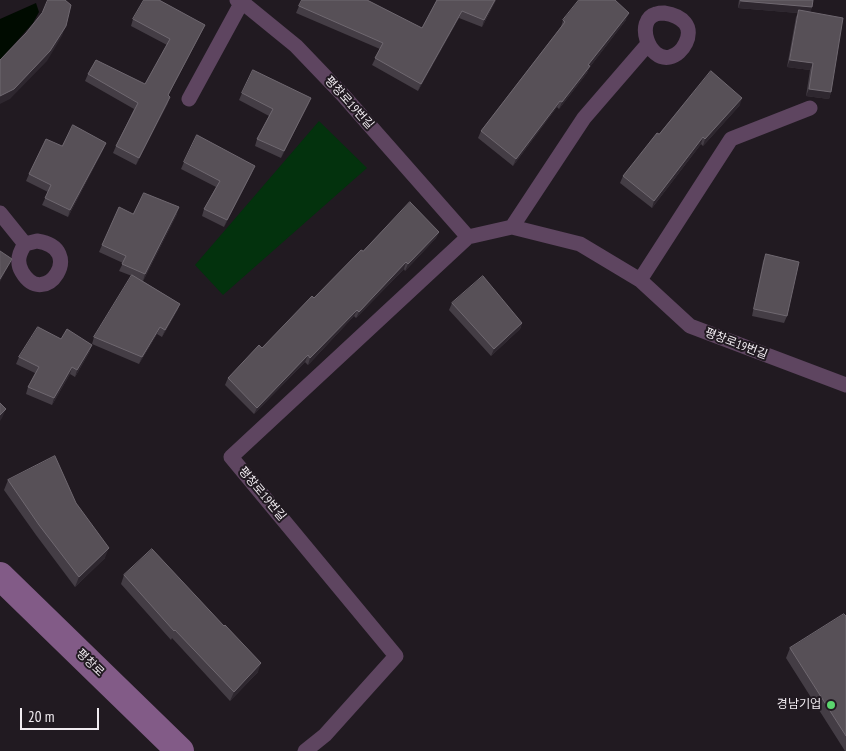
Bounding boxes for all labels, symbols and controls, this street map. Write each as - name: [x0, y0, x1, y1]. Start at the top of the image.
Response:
- street label: 평창로19번길: [322, 74, 376, 132]
- street label: 평창로19번길: [703, 325, 769, 363]
- street label: 평창로19번길: [235, 464, 289, 524]
- street label: 평창로: [73, 646, 107, 680]
- scale bar: [22, 698, 101, 730]
- place label: 경남기업: [777, 698, 821, 712]
- marker: 경남기업: [825, 699, 837, 711]
- text: 20 m: [28, 707, 54, 726]

